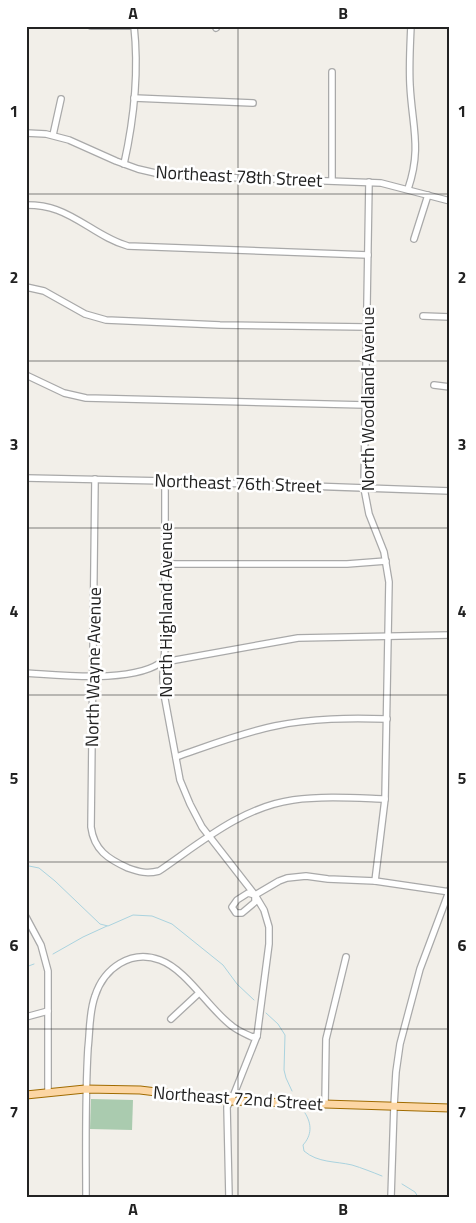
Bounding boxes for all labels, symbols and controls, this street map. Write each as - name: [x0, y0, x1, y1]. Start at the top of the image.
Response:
- text: A: [128, 1, 138, 25]
- text: B: [338, 1, 348, 25]
- text: 1: [10, 99, 18, 123]
- text: 1: [458, 99, 466, 123]
- street label: Northeast 78th Street: [155, 158, 324, 194]
- text: 2: [10, 265, 18, 289]
- text: 2: [458, 265, 466, 289]
- street label: North Woodland Avenue: [354, 307, 381, 491]
- text: 3: [10, 432, 18, 456]
- text: 3: [458, 432, 466, 456]
- street label: Northeast 76th Street: [154, 467, 323, 499]
- street label: North Highland Avenue: [152, 522, 179, 698]
- street label: North Wayne Avenue: [78, 587, 108, 747]
- text: 4: [10, 599, 19, 623]
- text: 4: [458, 599, 467, 623]
- text: 5: [10, 766, 19, 790]
- text: 5: [458, 766, 467, 790]
- text: 6: [10, 933, 19, 957]
- text: 6: [458, 933, 467, 957]
- street label: Northeast 72nd Street: [152, 1079, 325, 1117]
- text: 7: [10, 1100, 18, 1124]
- text: 7: [458, 1100, 466, 1124]
- text: A: [128, 1197, 138, 1221]
- text: B: [338, 1197, 348, 1221]

